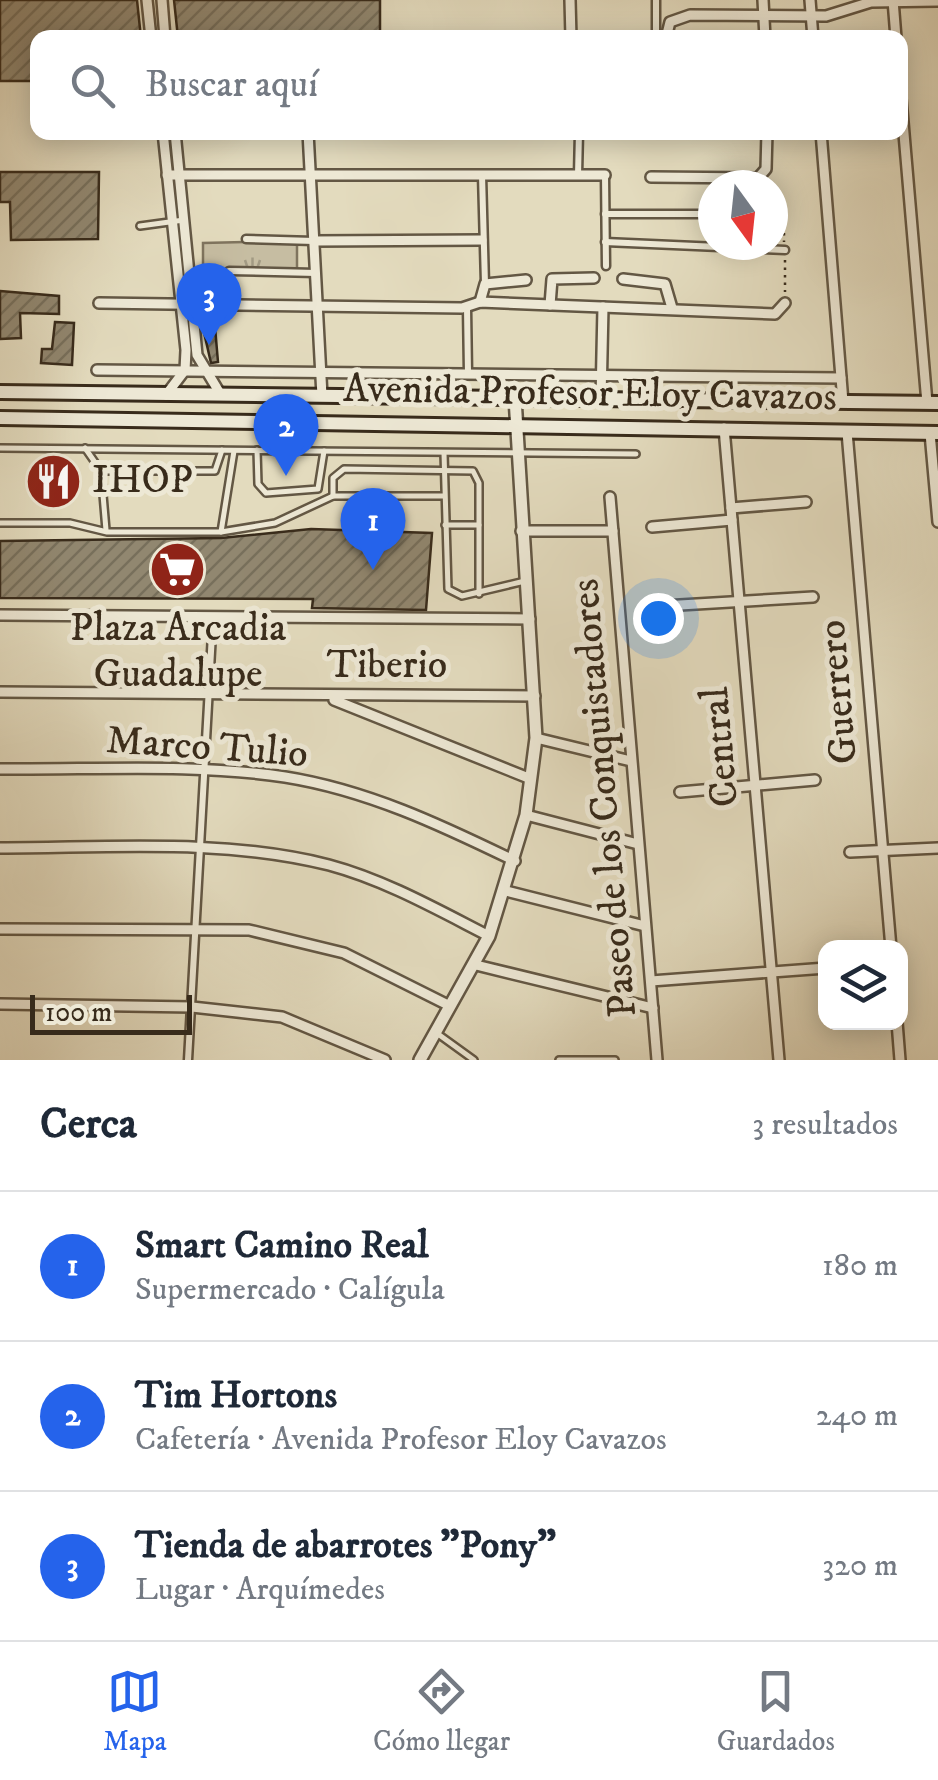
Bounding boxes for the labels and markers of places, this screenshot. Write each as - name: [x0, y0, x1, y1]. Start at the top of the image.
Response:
- pin: 3: [176, 262, 242, 345]
- pin: 2: [254, 394, 318, 476]
- restaurant icon: IHOP: [23, 451, 83, 511]
- place label: IHOP: [92, 456, 193, 506]
- pin: 1: [340, 488, 406, 570]
- supermarket icon: Plaza Arcadia Guadalupe: [148, 540, 208, 600]
- place label: Plaza Arcadia Guadalupe: [70, 604, 286, 700]

